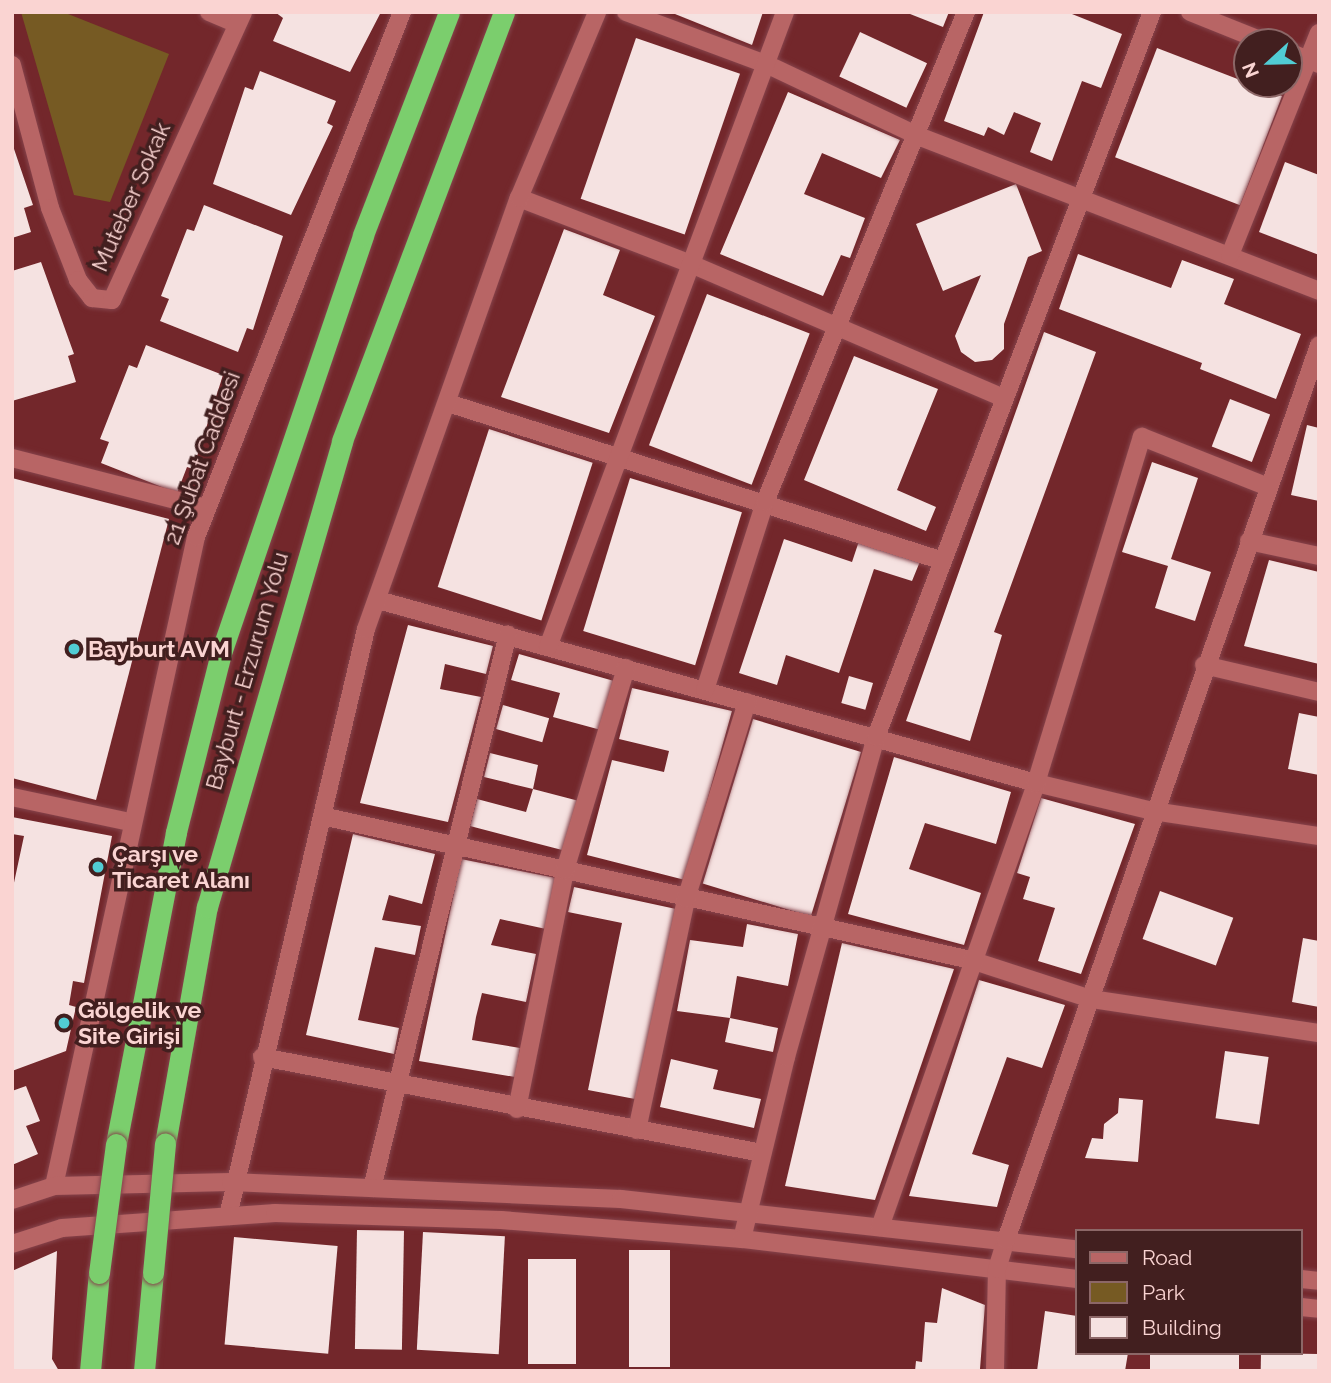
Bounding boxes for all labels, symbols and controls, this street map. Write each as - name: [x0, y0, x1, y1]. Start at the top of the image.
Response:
- north arrow: [1233, 28, 1303, 98]
- text: N: [1237, 59, 1263, 81]
- street label: Muteber Sokak: [86, 118, 176, 276]
- street label: 21 Şubat Caddesi: [158, 368, 246, 548]
- street label: Bayburt - Erzurum Yolu: [200, 548, 294, 794]
- place label: Bayburt AVM: [88, 635, 231, 663]
- marker: Bayburt AVM: [66, 641, 82, 657]
- place label: Çarşı ve Ticaret Alanı: [112, 840, 251, 894]
- marker: Çarşı ve Ticaret Alanı: [90, 859, 106, 875]
- place label: Gölgelik ve Site Girişi: [78, 996, 202, 1050]
- marker: Gölgelik ve Site Girişi: [56, 1015, 72, 1031]
- legend: [1076, 1229, 1303, 1355]
- text: Road: [1142, 1245, 1192, 1270]
- text: Park: [1142, 1280, 1185, 1305]
- text: Building: [1142, 1315, 1222, 1340]

